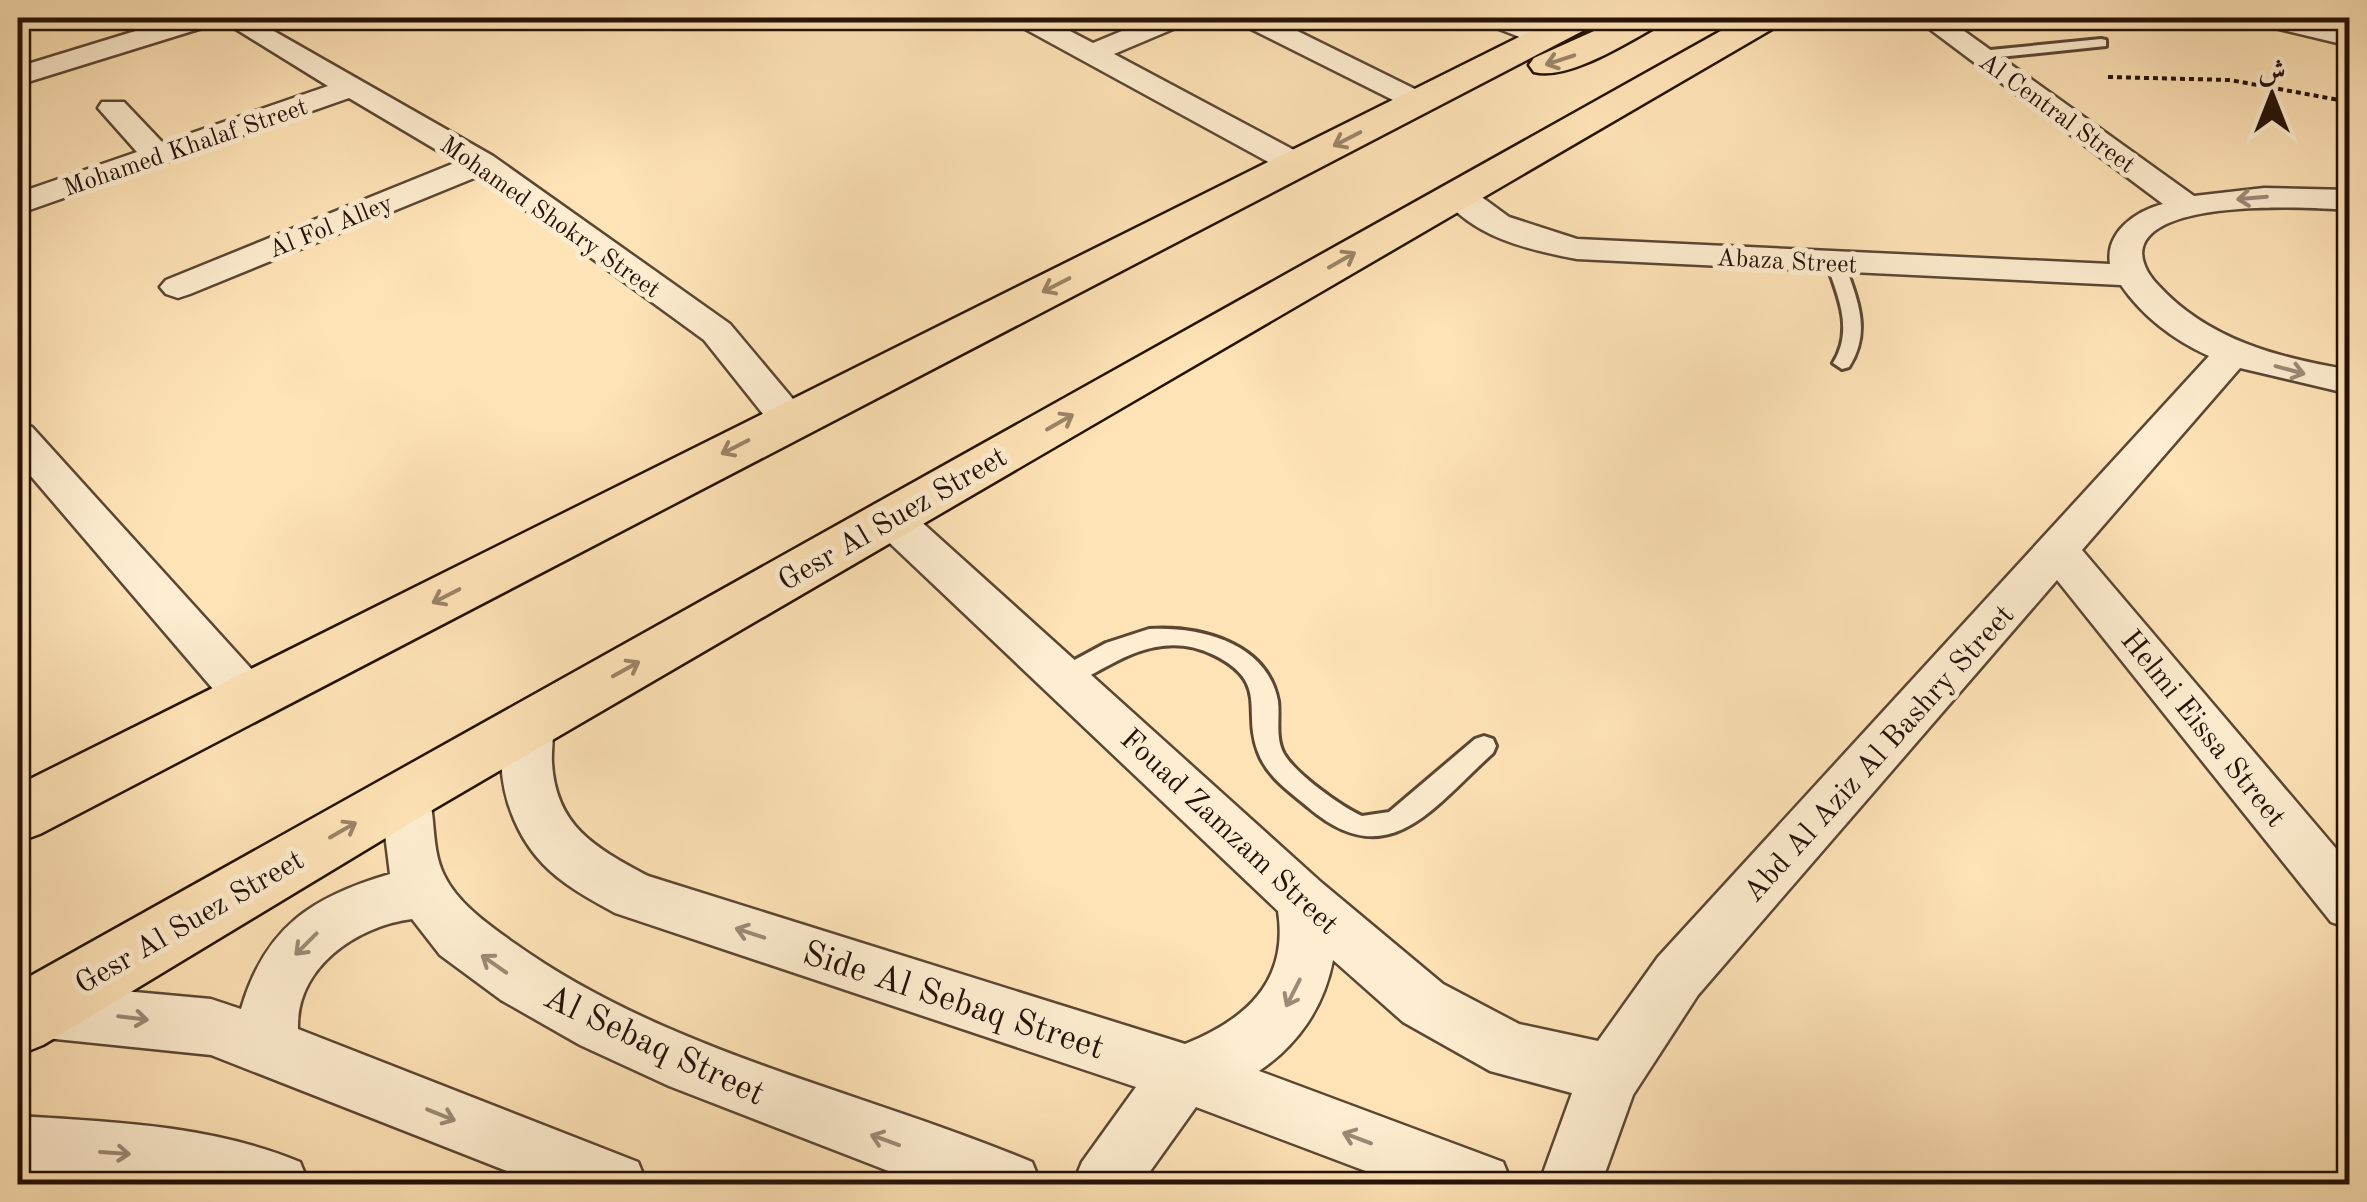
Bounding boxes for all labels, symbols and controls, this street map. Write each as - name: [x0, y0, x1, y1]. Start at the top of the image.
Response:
- north arrow: [2222, 45, 2322, 145]
- street label: Al Central Street: [1974, 49, 2139, 179]
- one-way arrow: [1545, 53, 1576, 71]
- text: ش: [2258, 59, 2286, 87]
- street label: Mohamed Khalaf Street: [61, 95, 311, 202]
- one-way arrow: [1332, 130, 1362, 149]
- street label: Mohamed Shokry Street: [435, 133, 664, 303]
- one-way arrow: [2237, 189, 2269, 208]
- street label: Al Fol Alley: [265, 191, 397, 264]
- street label: Abaza Street: [1716, 246, 1858, 279]
- one-way arrow: [1327, 250, 1356, 270]
- one-way arrow: [1042, 276, 1072, 295]
- one-way arrow: [2274, 361, 2305, 380]
- one-way arrow: [1045, 412, 1074, 432]
- one-way arrow: [721, 438, 750, 457]
- street label: Gesr Al Suez Street: [774, 442, 1012, 597]
- one-way arrow: [431, 587, 461, 606]
- street label: Abd Al Aziz Al Bashry Street: [1739, 600, 2020, 909]
- street label: Helmi Eissa Street: [2114, 625, 2291, 833]
- one-way arrow: [611, 659, 639, 679]
- street label: Fouad Zamzam Street: [1114, 724, 1343, 941]
- one-way arrow: [328, 820, 357, 840]
- street label: Gesr Al Suez Street: [71, 845, 309, 1000]
- one-way arrow: [735, 923, 767, 941]
- one-way arrow: [294, 931, 319, 956]
- street label: Side Al Sebaq Street: [798, 936, 1108, 1067]
- one-way arrow: [481, 954, 508, 975]
- one-way arrow: [1283, 978, 1302, 1008]
- street label: Al Sebaq Street: [538, 980, 770, 1113]
- one-way arrow: [117, 1009, 149, 1028]
- one-way arrow: [426, 1107, 456, 1125]
- one-way arrow: [1342, 1128, 1373, 1146]
- one-way arrow: [871, 1130, 902, 1148]
- one-way arrow: [98, 1143, 130, 1162]

